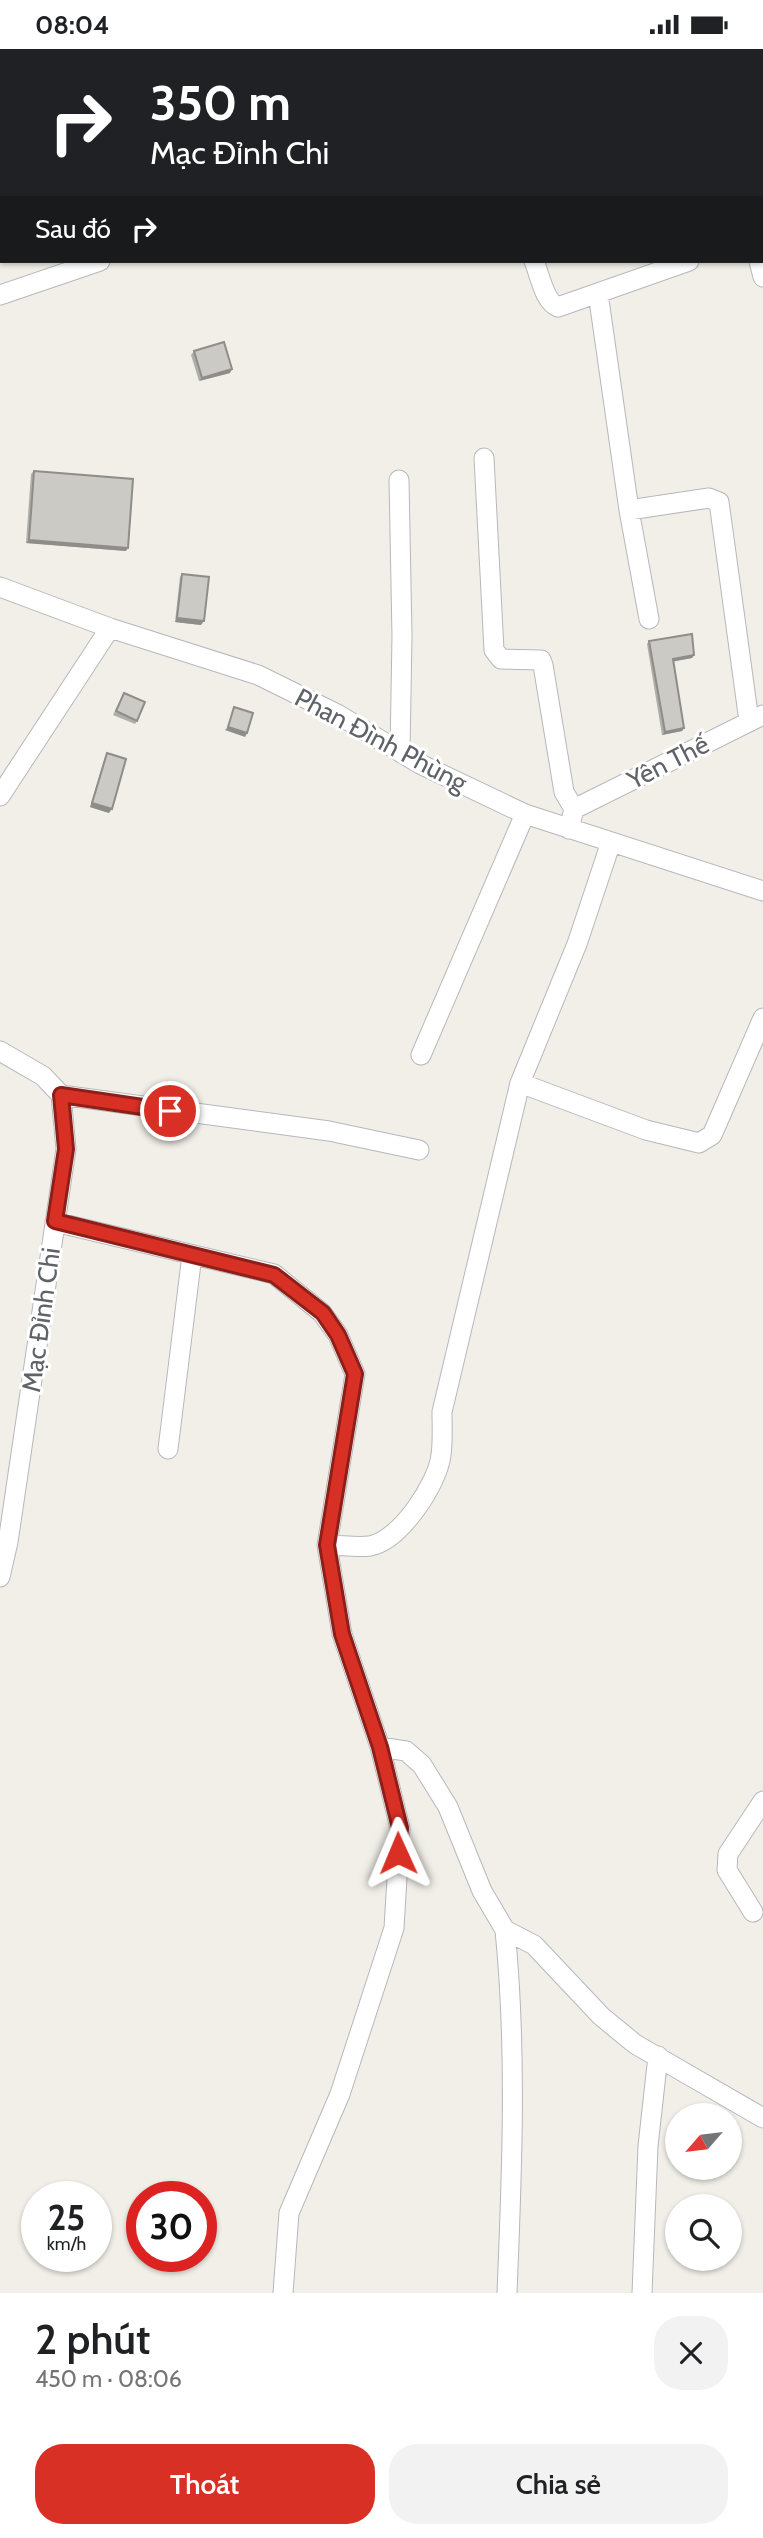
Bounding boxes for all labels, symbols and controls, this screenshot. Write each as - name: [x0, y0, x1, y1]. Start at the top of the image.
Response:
- text: 08:04: [35, 9, 109, 41]
- text: 350 m: [150, 73, 291, 132]
- icon: right: [35, 77, 126, 168]
- text: Mạc Đỉnh Chi: [150, 133, 329, 172]
- icon: right: [125, 210, 163, 248]
- text: Sau đó: [35, 213, 111, 245]
- street label: Phan Đình Phùng: [289, 681, 474, 799]
- street label: Yên Thế: [621, 728, 715, 797]
- pin: [140, 1081, 200, 1141]
- icon: arrive: [151, 1092, 189, 1130]
- street label: Mạc Đỉnh Chi: [15, 1246, 67, 1394]
- position arrow: [361, 1816, 435, 1890]
- north arrow: [665, 2103, 742, 2181]
- map controls: [665, 2103, 742, 2271]
- speed limit sign: 30: [126, 2181, 217, 2272]
- button: search: [665, 2194, 742, 2271]
- text: 25: [48, 2196, 85, 2239]
- text: km/h: [47, 2233, 86, 2255]
- text: 2 phút: [35, 2313, 150, 2365]
- button: close: [654, 2316, 728, 2390]
- text: 450 m · 08:06: [35, 2365, 182, 2393]
- button: Thoát: [35, 2444, 375, 2524]
- button: Chia sẻ: [389, 2444, 728, 2524]

